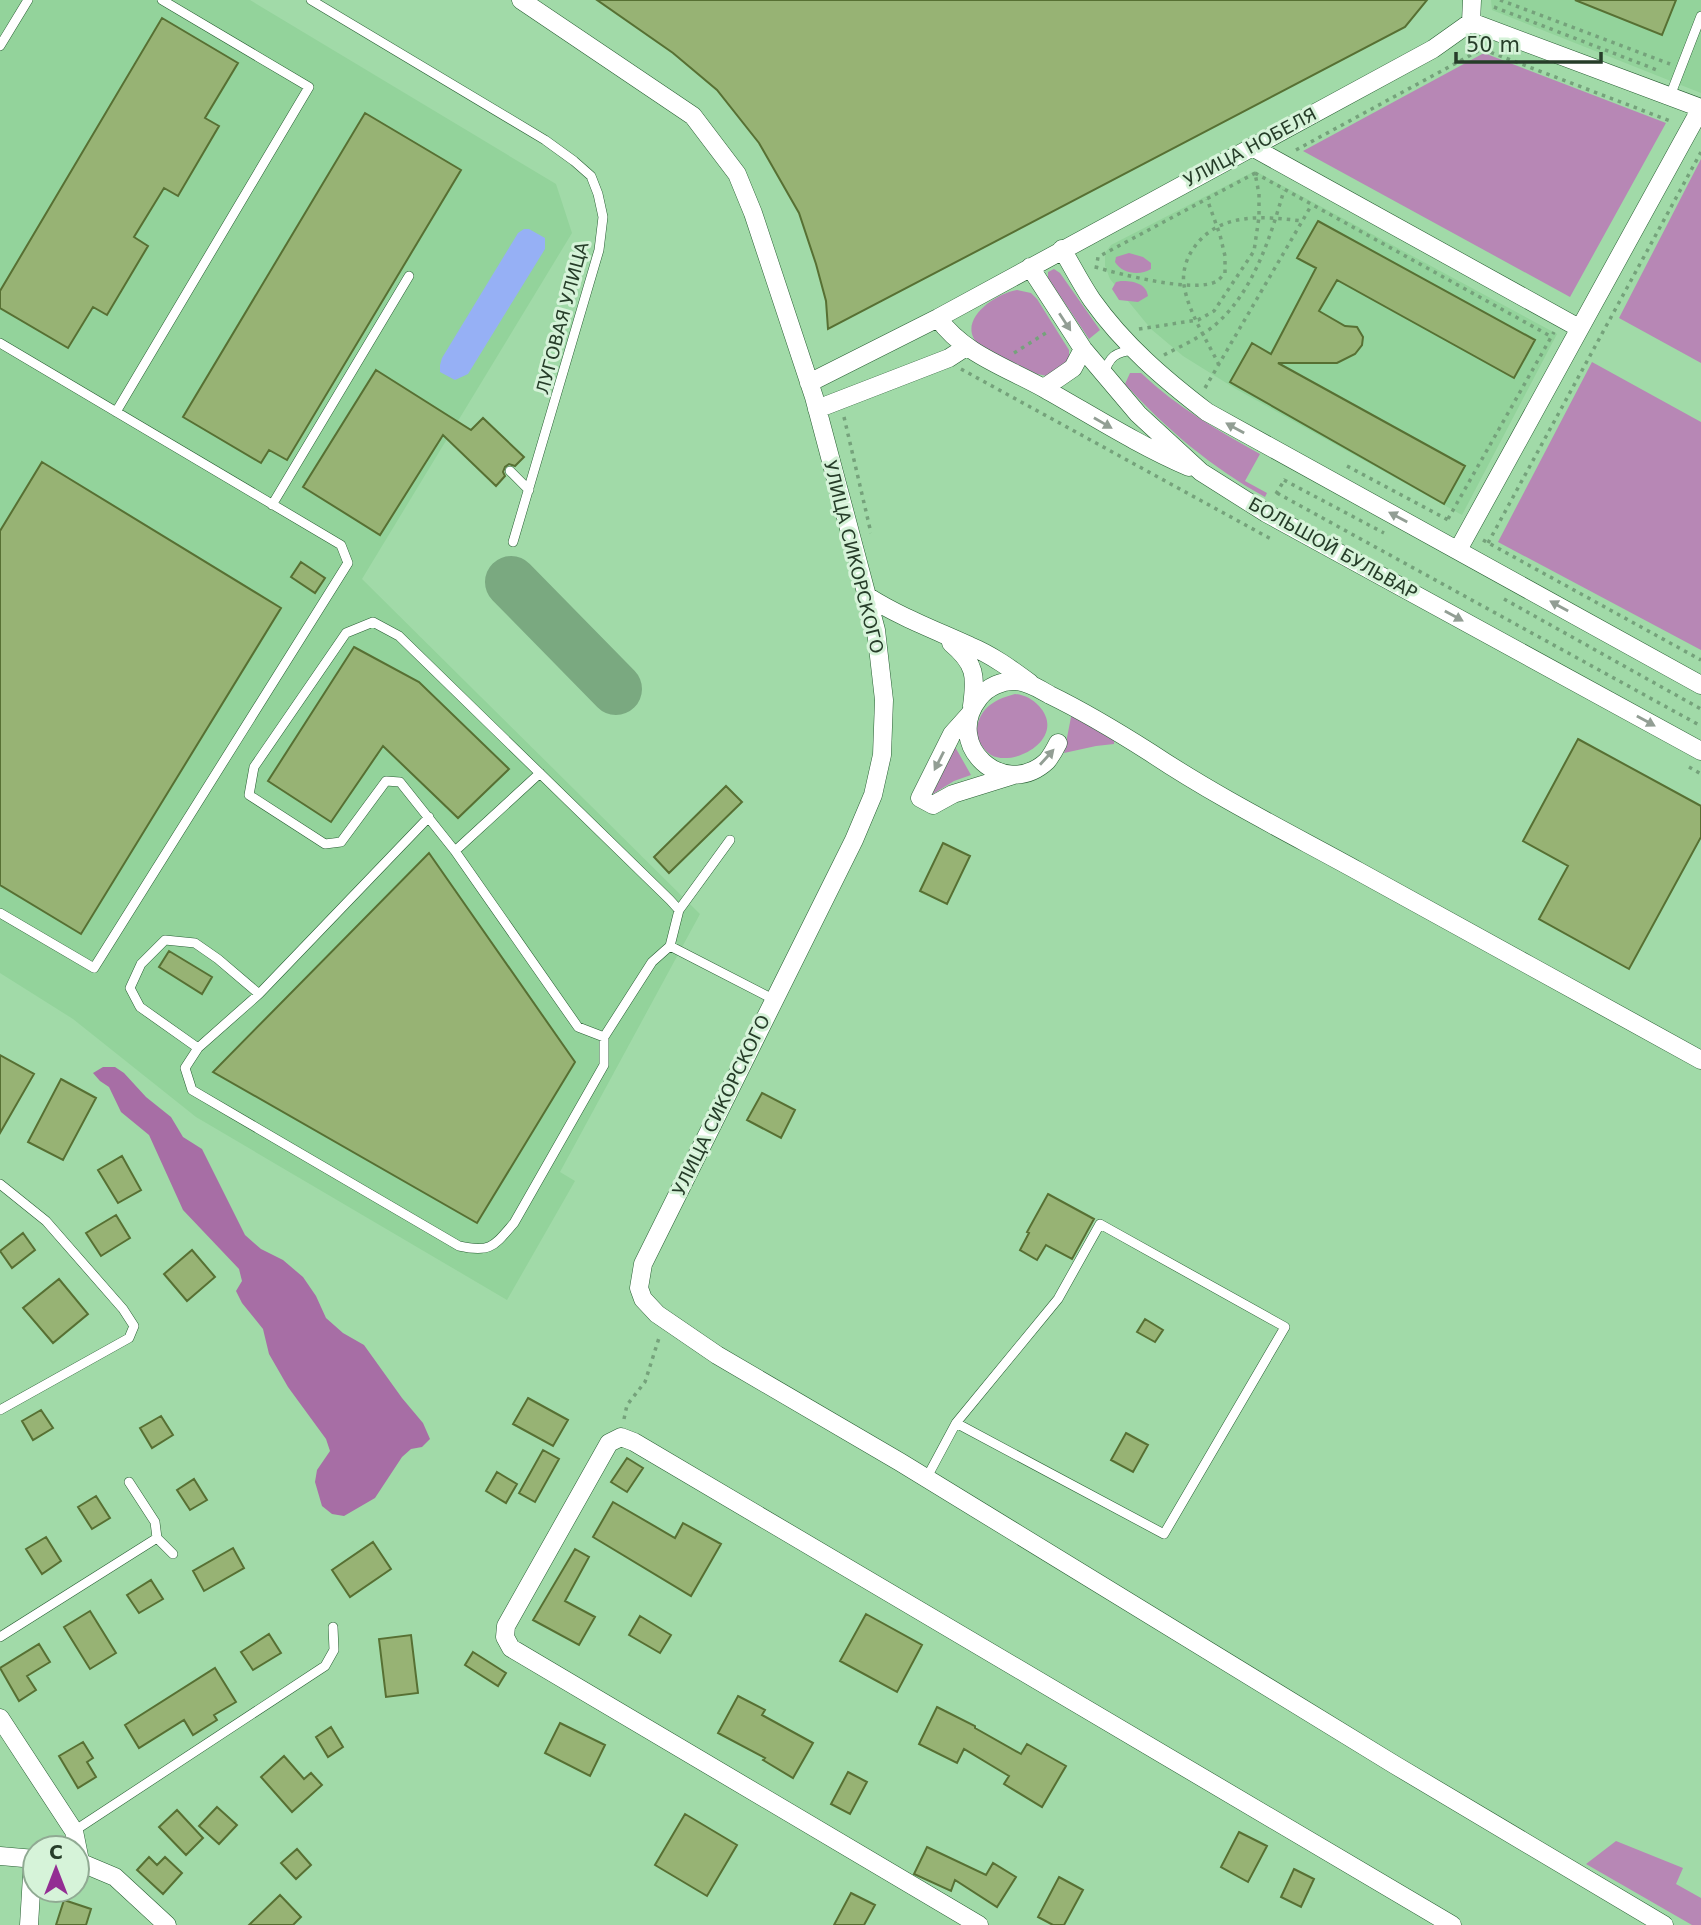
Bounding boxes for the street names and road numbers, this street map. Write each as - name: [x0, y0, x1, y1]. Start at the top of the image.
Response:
- street label: УЛИЦА НОБЕЛЯ: [1180, 103, 1320, 191]
- street label: ЛУГОВАЯ УЛИЦА: [532, 239, 593, 396]
- street label: УЛИЦА СИКОРСКОГО: [820, 458, 888, 656]
- street label: БОЛЬШОЙ БУЛЬВАР: [1245, 493, 1421, 603]
- street label: УЛИЦА СИКОРСКОГО: [668, 1011, 774, 1199]

